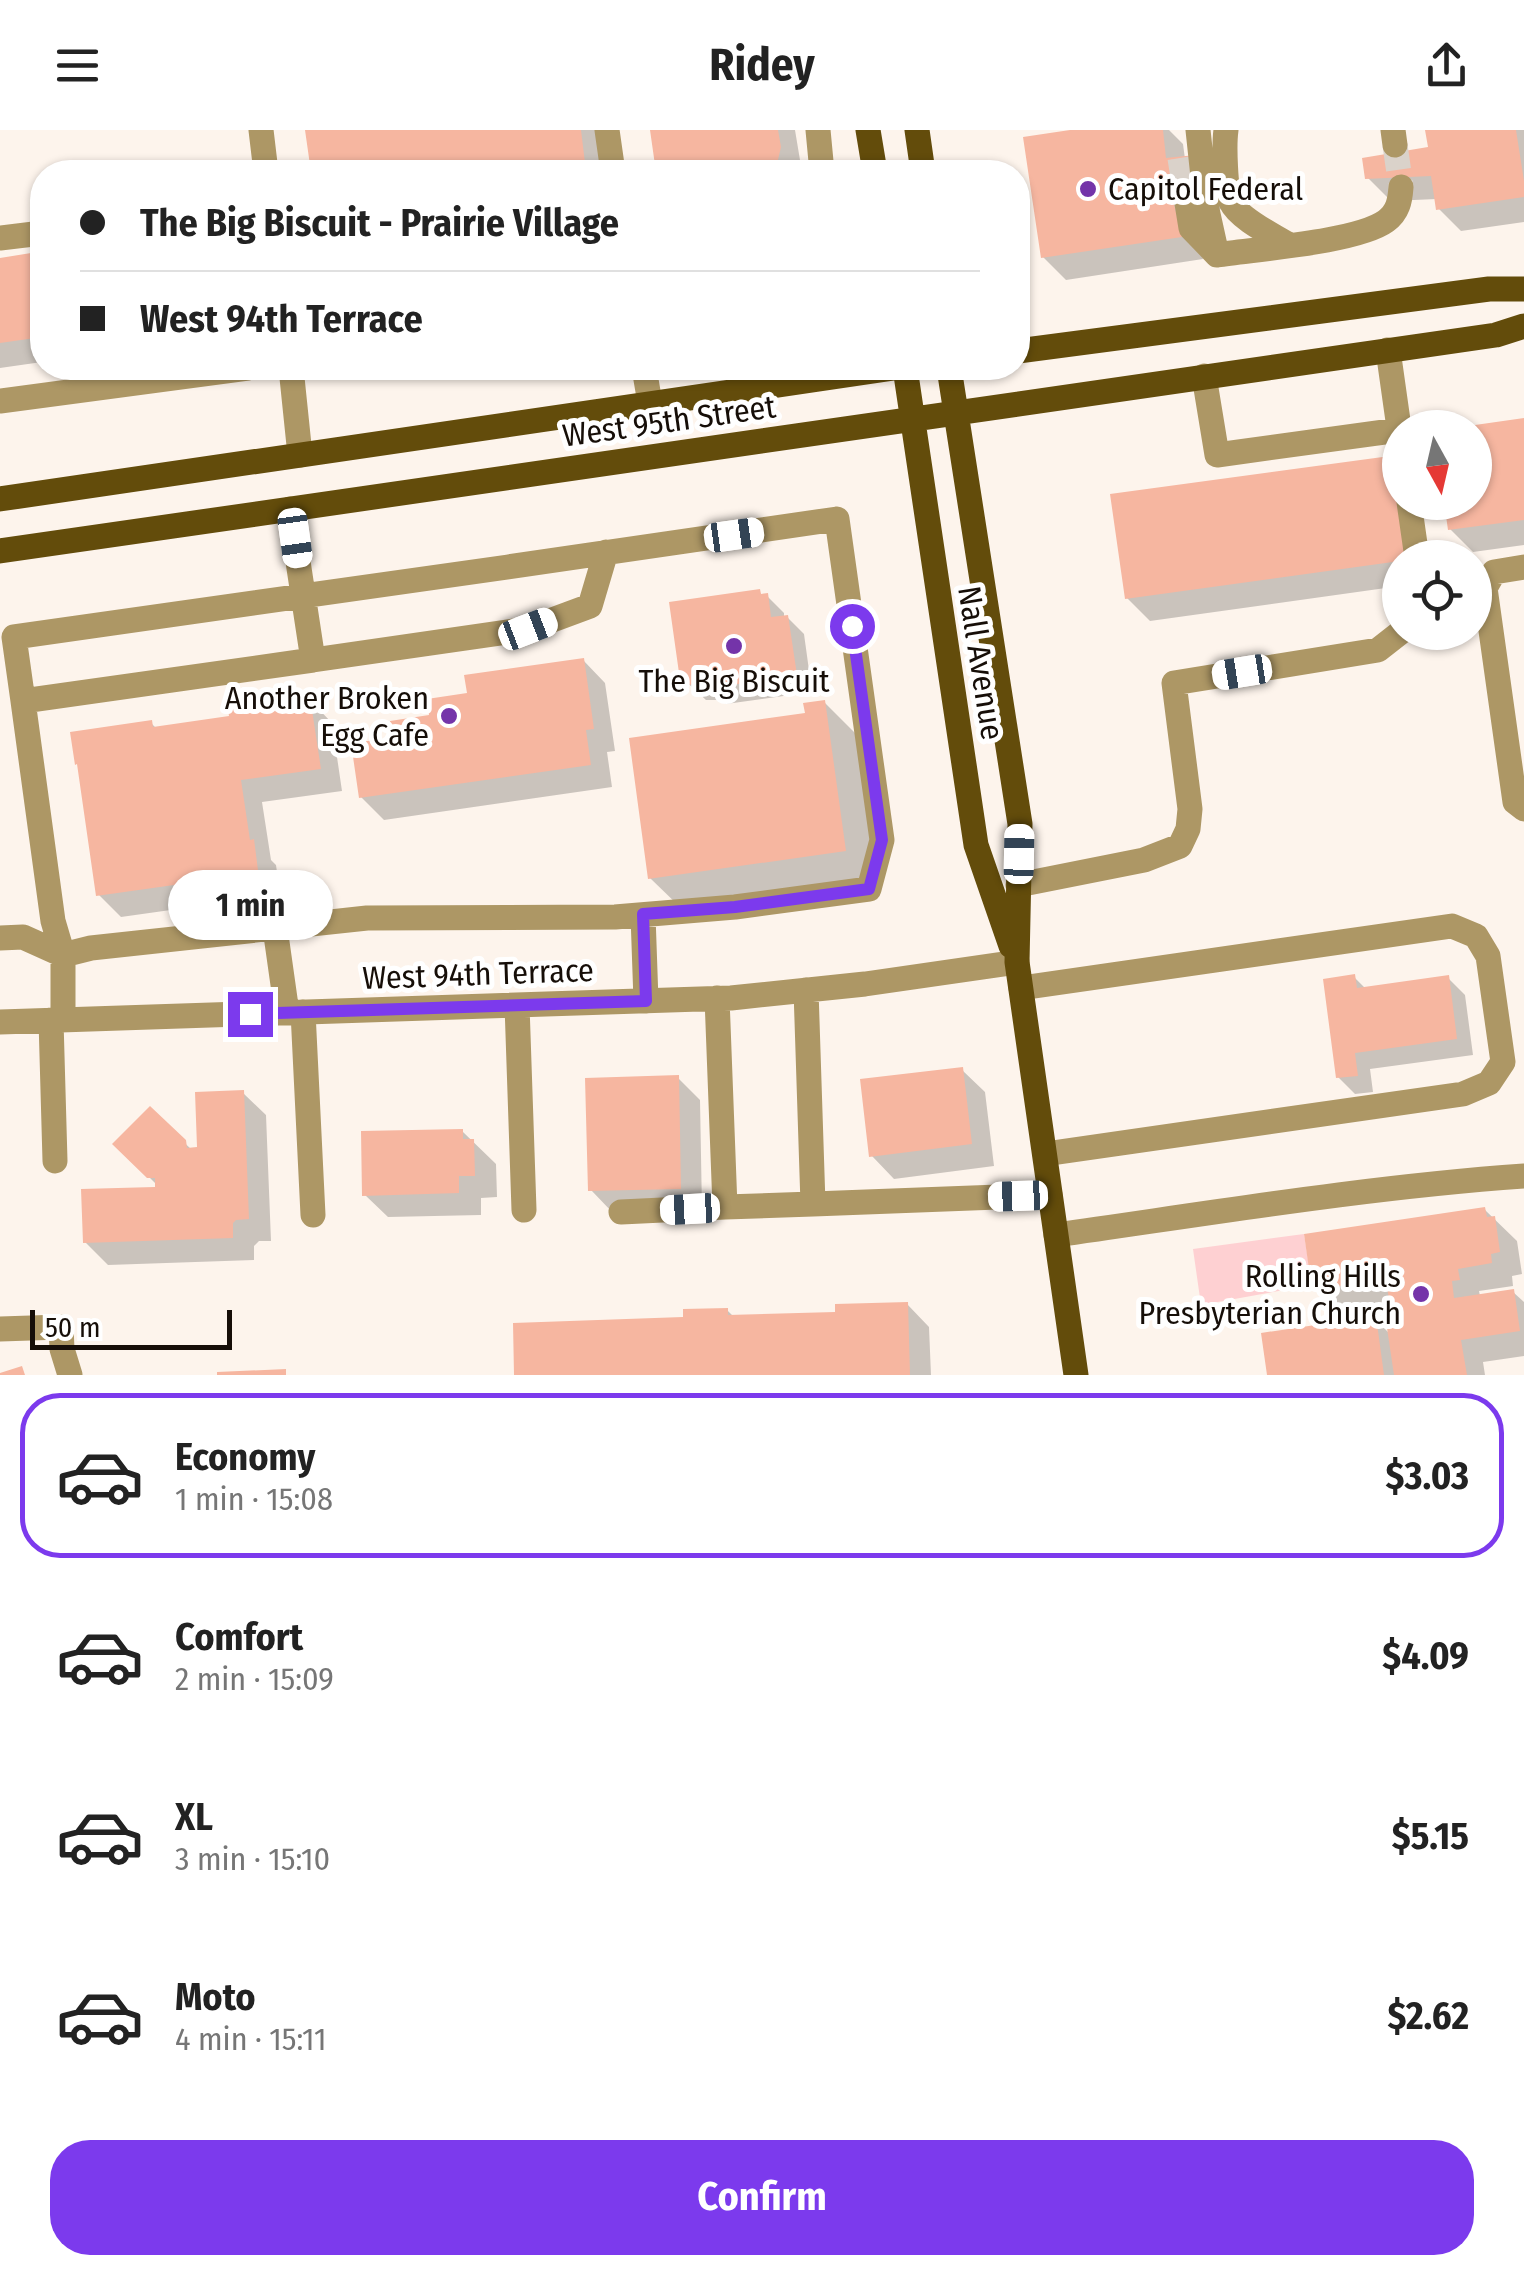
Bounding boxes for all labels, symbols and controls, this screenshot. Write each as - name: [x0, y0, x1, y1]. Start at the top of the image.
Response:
- icon: menu: [50, 38, 105, 93]
- text: Ridey: [709, 38, 815, 92]
- icon: share: [1419, 38, 1474, 93]
- place label: Capitol Federal: [1108, 170, 1303, 208]
- marker: Capitol Federal: [1077, 178, 1099, 200]
- text: The Big Biscuit - Prairie Village: [140, 200, 619, 246]
- text: West 94th Terrace: [140, 296, 423, 342]
- street label: West 95th Street: [560, 387, 778, 455]
- north arrow: [1382, 410, 1492, 520]
- map controls: [1382, 410, 1492, 650]
- car: [276, 506, 314, 570]
- car: [702, 516, 766, 554]
- button: locate: [1382, 540, 1492, 650]
- street label: Nall Avenue: [950, 583, 1012, 743]
- car: [495, 604, 561, 654]
- route start: [830, 604, 875, 649]
- marker: The Big Biscuit: [723, 635, 745, 657]
- car: [1210, 652, 1274, 692]
- place label: The Big Biscuit: [638, 662, 830, 700]
- place label: Another Broken Egg Cafe: [225, 679, 429, 754]
- marker: Another Broken Egg Cafe: [438, 705, 460, 727]
- car: [1003, 824, 1035, 884]
- callout: 1 min: [168, 869, 332, 939]
- text: 1 min: [216, 886, 285, 924]
- street label: West 94th Terrace: [362, 951, 594, 997]
- route end: [228, 992, 273, 1037]
- car: [987, 1180, 1049, 1212]
- car: [659, 1192, 721, 1226]
- place label: Rolling Hills Presbyterian Church: [1139, 1257, 1401, 1332]
- marker: Rolling Hills Presbyterian Church: [1410, 1283, 1432, 1305]
- scale bar: [30, 1305, 232, 1350]
- text: 50 m: [45, 1311, 101, 1344]
- icon: car: [55, 1431, 145, 1521]
- text: Economy: [175, 1434, 315, 1480]
- text: $3.03: [1386, 1453, 1469, 1499]
- text: 1 min · 15:08: [175, 1480, 333, 1518]
- icon: car: [55, 1611, 145, 1701]
- text: Comfort: [175, 1614, 303, 1660]
- text: $4.09: [1382, 1633, 1469, 1679]
- text: 2 min · 15:09: [175, 1660, 334, 1698]
- icon: car: [55, 1791, 145, 1881]
- text: XL: [175, 1794, 213, 1840]
- text: $5.15: [1392, 1813, 1469, 1859]
- text: 3 min · 15:10: [175, 1840, 330, 1878]
- icon: car: [55, 1971, 145, 2061]
- text: Moto: [175, 1974, 256, 2020]
- text: $2.62: [1387, 1993, 1469, 2039]
- text: 4 min · 15:11: [175, 2020, 327, 2058]
- button: Confirm: [50, 2140, 1474, 2255]

